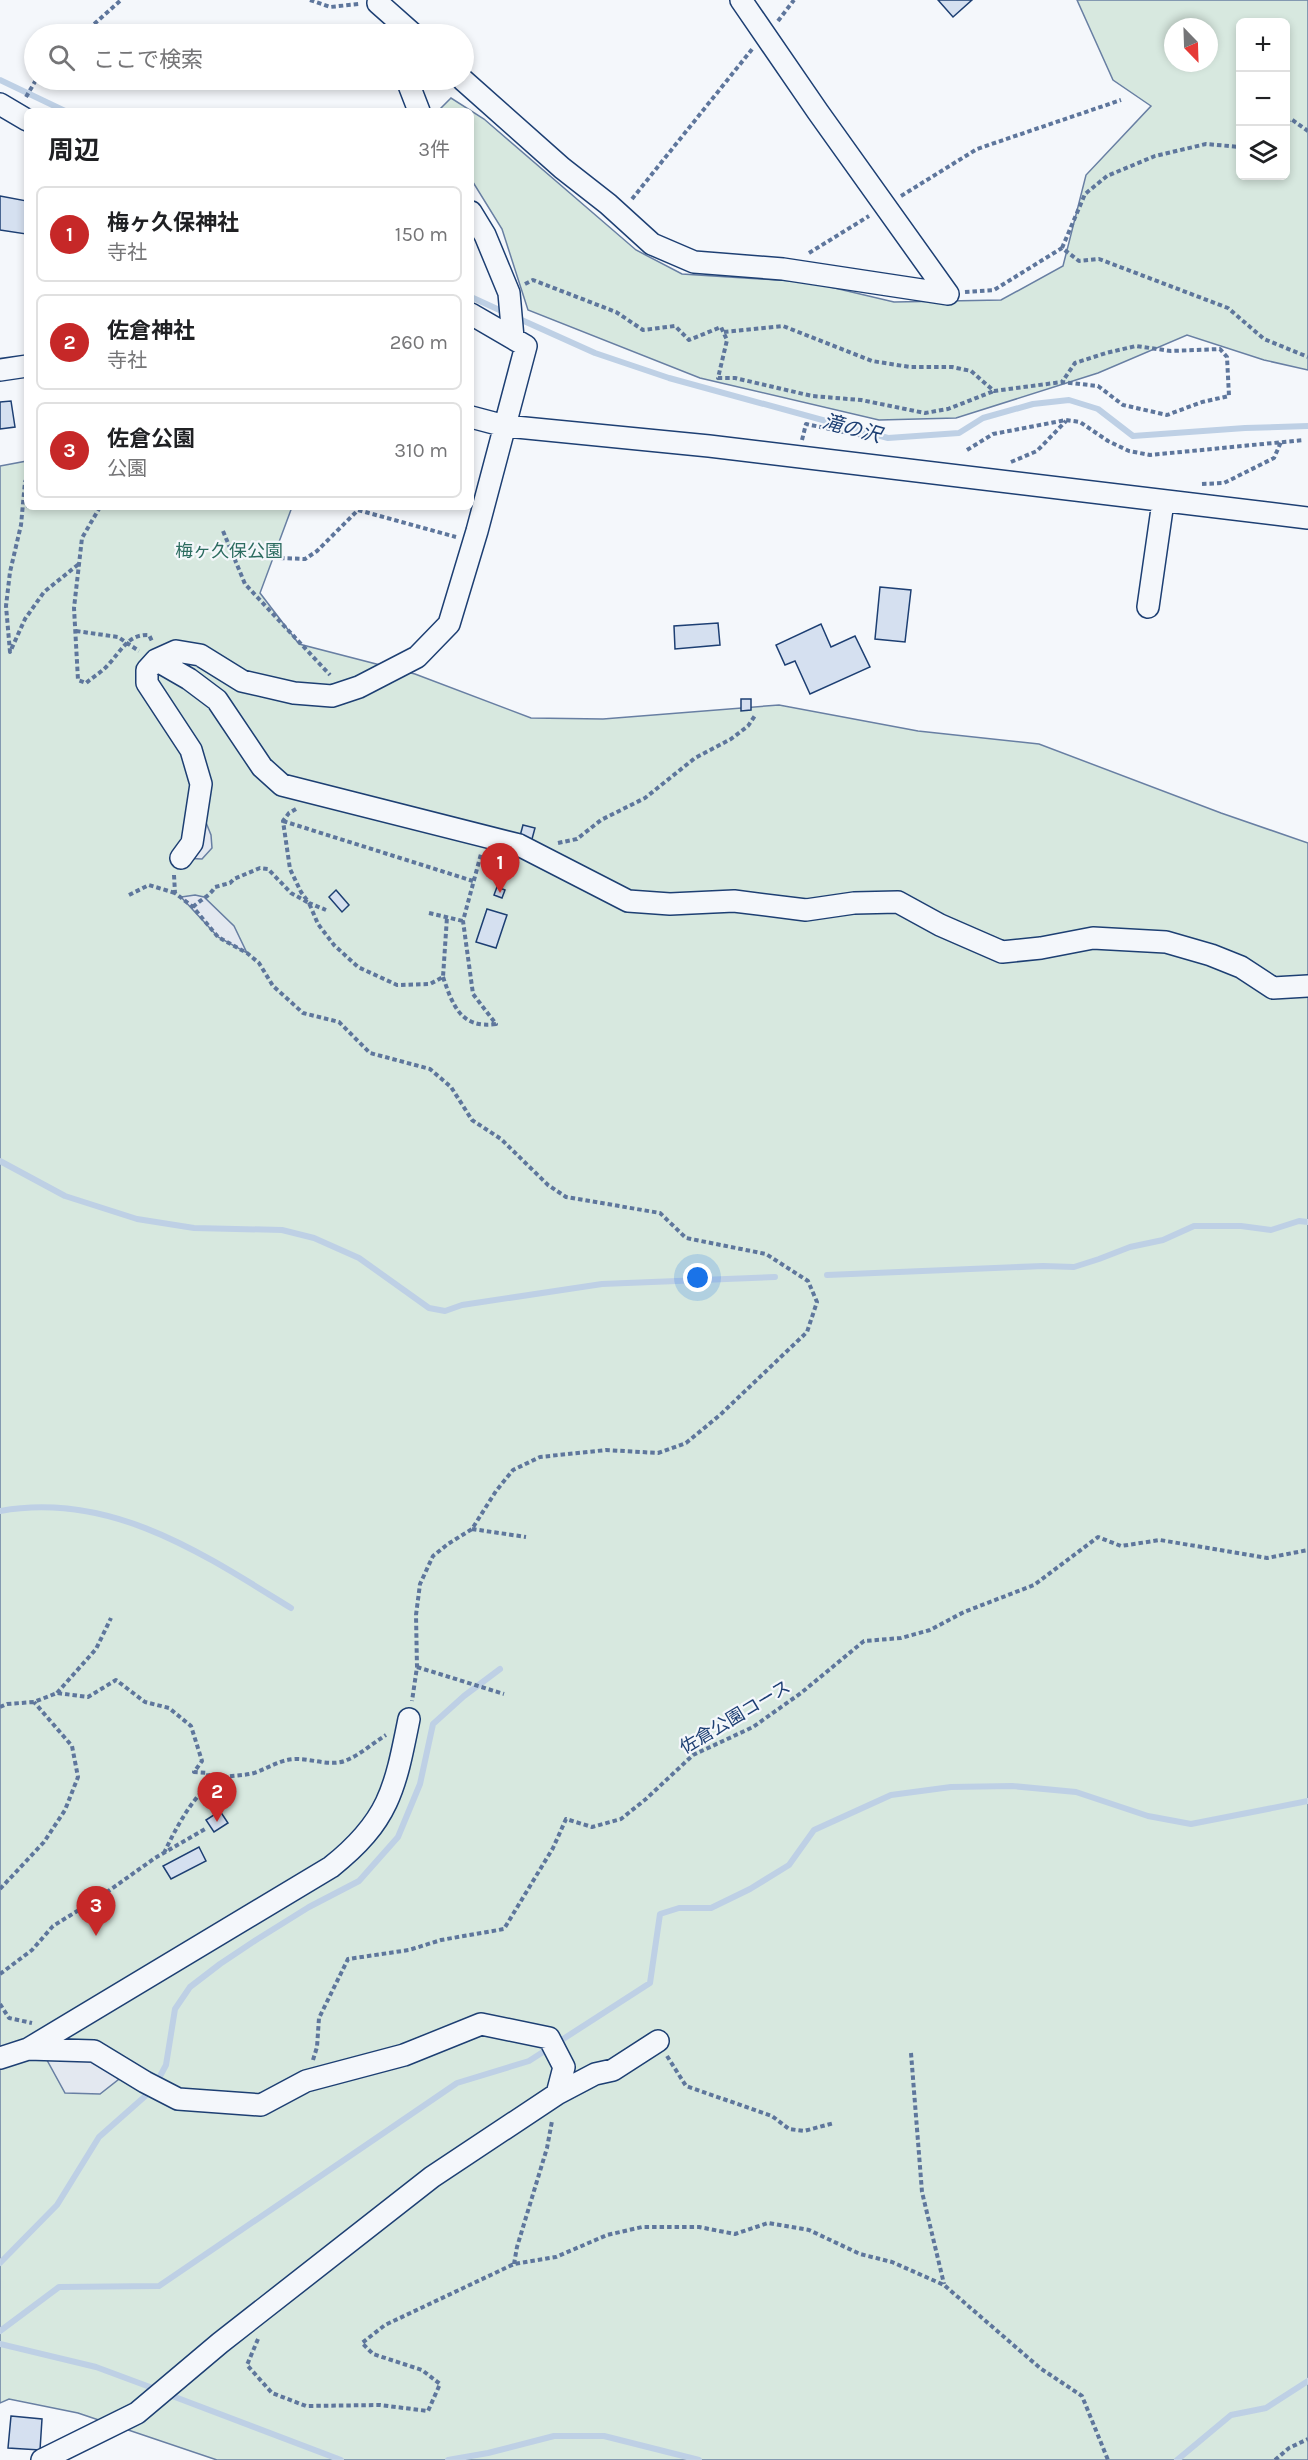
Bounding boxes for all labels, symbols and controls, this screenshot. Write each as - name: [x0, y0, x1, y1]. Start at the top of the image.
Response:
- north arrow: [1164, 18, 1218, 72]
- map controls: [1236, 18, 1290, 180]
- button: +: [1236, 18, 1290, 72]
- search box: [24, 24, 474, 90]
- icon: search: [45, 41, 78, 74]
- text: ここで検索: [93, 47, 203, 73]
- button: −: [1236, 72, 1290, 126]
- button: layers: [1236, 126, 1290, 180]
- text: 周辺: [48, 135, 100, 166]
- text: 3件: [418, 138, 450, 161]
- text: 梅ヶ久保神社: [107, 210, 239, 236]
- text: 1: [66, 223, 73, 246]
- text: 150 m: [395, 223, 448, 246]
- text: 寺社: [107, 241, 147, 264]
- text: 佐倉神社: [107, 318, 195, 344]
- text: 2: [63, 331, 76, 354]
- text: 260 m: [390, 331, 448, 354]
- text: 寺社: [107, 349, 147, 372]
- water label: 滝の沢: [820, 410, 887, 448]
- text: 佐倉公園: [107, 426, 195, 452]
- text: 3: [63, 439, 76, 462]
- text: 310 m: [394, 439, 448, 462]
- text: 公園: [107, 457, 147, 480]
- park label: 梅ヶ久保公園: [175, 540, 283, 562]
- pin: 1: [480, 844, 520, 893]
- your location: [683, 1263, 712, 1292]
- street label: 佐倉公園コース: [676, 1675, 794, 1759]
- pin: 2: [198, 1772, 236, 1822]
- pin: 3: [76, 1886, 116, 1936]

